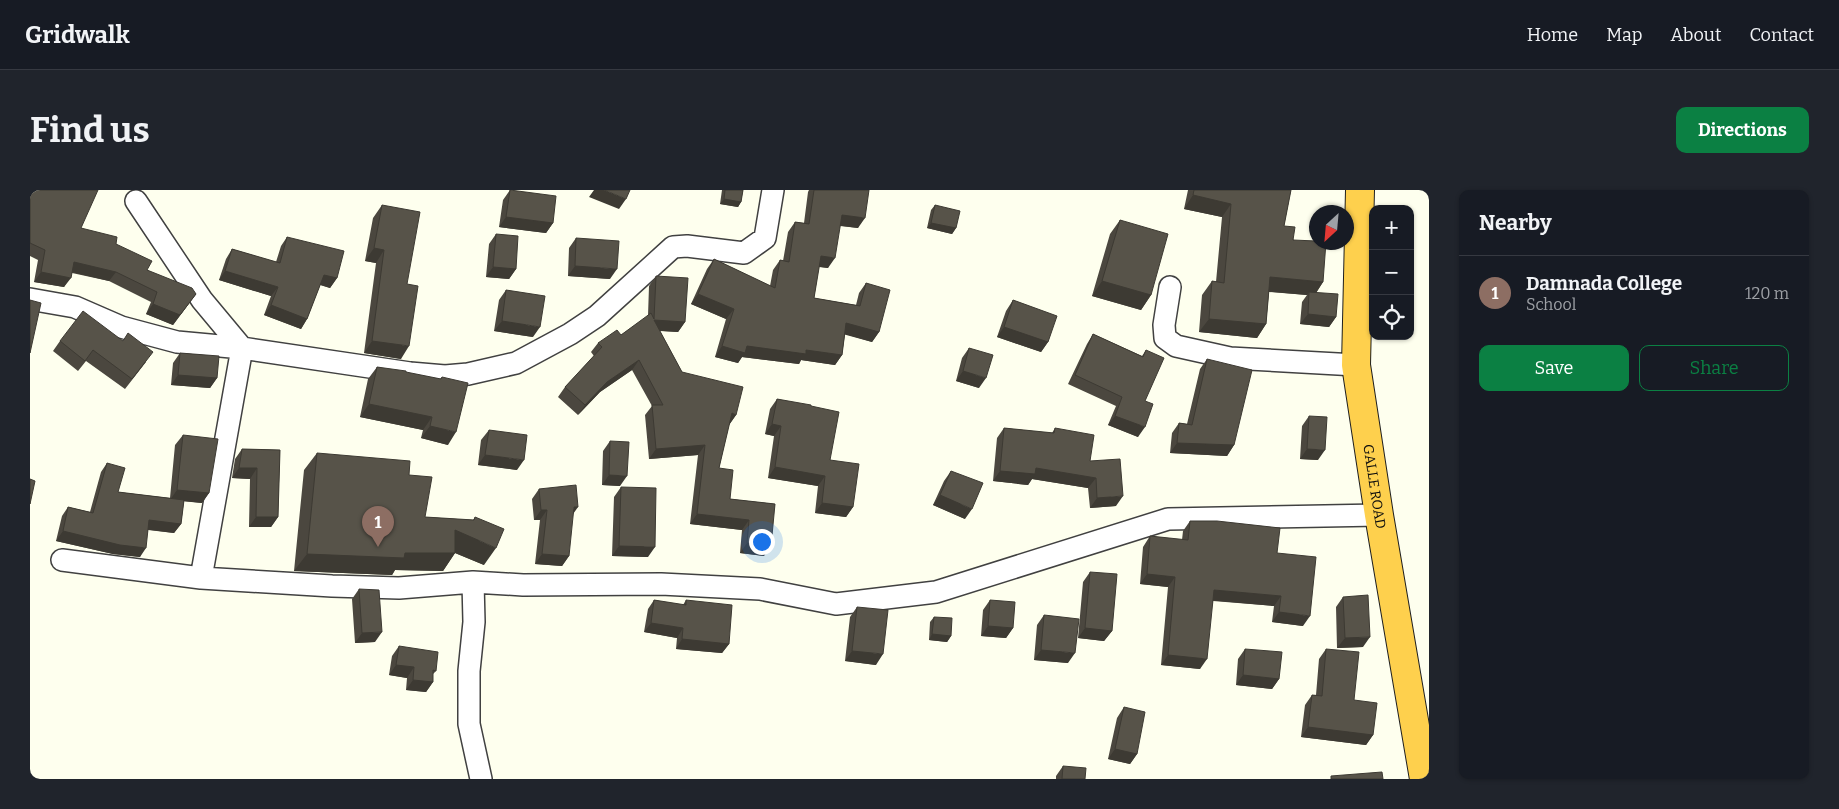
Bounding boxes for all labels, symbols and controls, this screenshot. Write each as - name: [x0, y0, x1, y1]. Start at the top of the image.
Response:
- text: Gridwalk: [25, 21, 130, 49]
- text: Home: [1527, 24, 1578, 46]
- text: Map: [1606, 24, 1642, 46]
- text: About: [1670, 24, 1721, 46]
- text: Contact: [1749, 24, 1814, 46]
- button: Directions: [1676, 107, 1809, 153]
- text: Find us: [30, 109, 150, 151]
- north arrow: [1309, 205, 1354, 250]
- map controls: [1369, 205, 1414, 340]
- button: +: [1369, 205, 1414, 250]
- text: Nearby: [1479, 210, 1552, 236]
- button: −: [1369, 250, 1414, 295]
- text: Damnada College: [1526, 272, 1682, 295]
- text: 1: [1492, 284, 1498, 303]
- text: 120 m: [1745, 284, 1789, 303]
- button: locate: [1369, 295, 1414, 340]
- text: School: [1526, 295, 1576, 314]
- button: Save: [1479, 345, 1629, 391]
- button: Share: [1639, 345, 1789, 391]
- street label: GALLE ROAD: [1360, 443, 1390, 530]
- pin: 1: [362, 506, 394, 547]
- your location: [749, 529, 775, 555]

